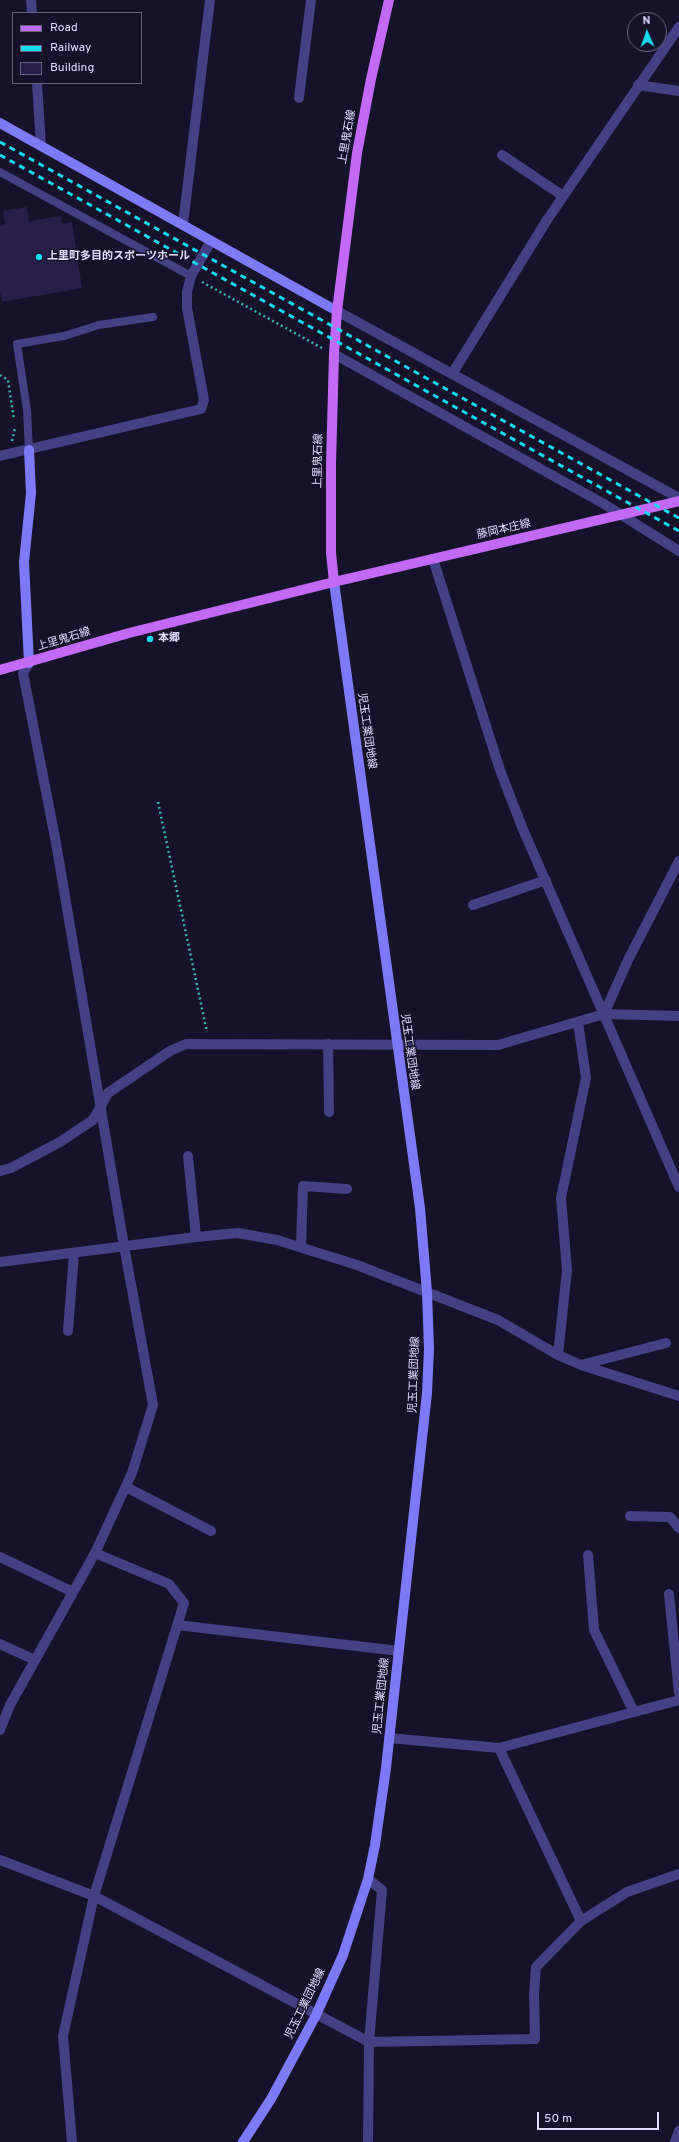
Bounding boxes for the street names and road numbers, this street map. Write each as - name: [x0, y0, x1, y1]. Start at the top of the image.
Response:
- street label: 上里鬼石線: [337, 109, 359, 165]
- street label: 上里鬼石線: [312, 433, 326, 489]
- street label: 藤岡本庄線: [476, 517, 532, 543]
- street label: 上里鬼石線: [36, 626, 92, 654]
- street label: 児玉工業団地線: [354, 692, 378, 770]
- street label: 児玉工業団地線: [397, 1013, 421, 1091]
- street label: 児玉工業団地線: [407, 1336, 423, 1414]
- street label: 児玉工業団地線: [371, 1657, 393, 1735]
- street label: 児玉工業団地線: [283, 1967, 329, 2041]

